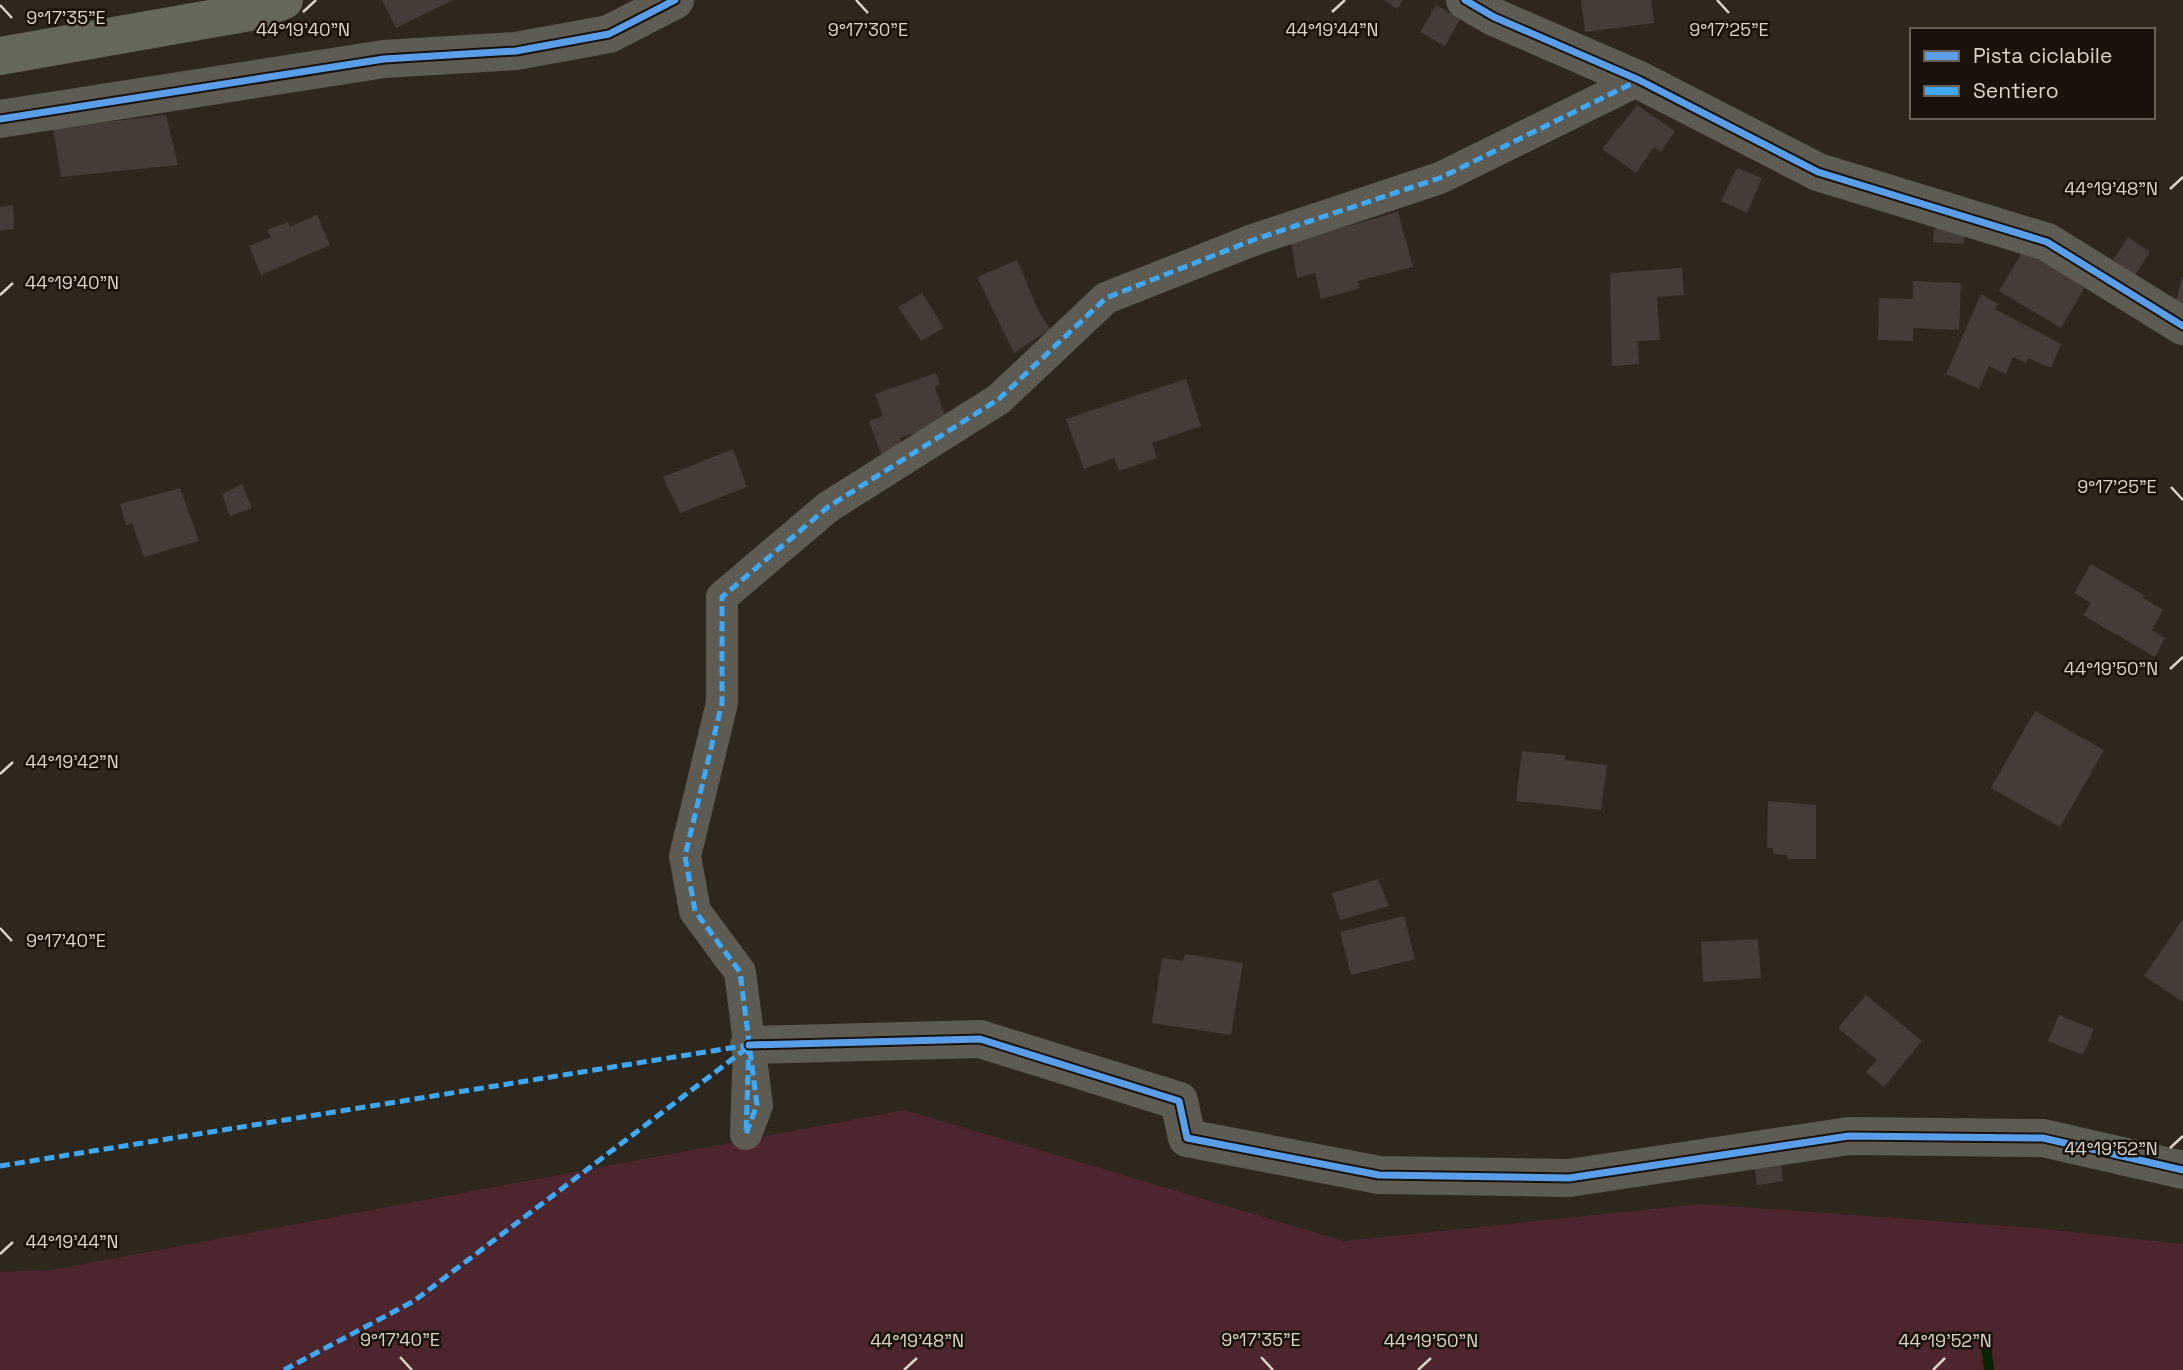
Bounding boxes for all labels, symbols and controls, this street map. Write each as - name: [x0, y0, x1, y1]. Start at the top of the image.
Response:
- text: 9°17'35"E: [26, 6, 106, 29]
- text: 44°19'40"N: [256, 18, 350, 41]
- text: 9°17'30"E: [828, 18, 908, 41]
- text: 44°19'44"N: [1285, 18, 1379, 41]
- text: 9°17'25"E: [1689, 18, 1769, 41]
- legend: [1910, 28, 2155, 119]
- text: Pista ciclabile: [1973, 42, 2112, 69]
- text: Sentiero: [1973, 77, 2059, 104]
- text: 44°19'48"N: [2064, 177, 2158, 200]
- text: 44°19'40"N: [25, 271, 119, 294]
- text: 9°17'25"E: [2077, 475, 2157, 498]
- text: 44°19'50"N: [2064, 657, 2158, 680]
- text: 44°19'42"N: [25, 750, 119, 773]
- text: 9°17'40"E: [26, 929, 106, 952]
- text: 44°19'52"N: [2064, 1137, 2158, 1160]
- text: 44°19'44"N: [25, 1230, 119, 1253]
- text: 9°17'40"E: [360, 1328, 440, 1351]
- text: 9°17'35"E: [1221, 1328, 1301, 1351]
- text: 44°19'48"N: [870, 1329, 964, 1352]
- text: 44°19'50"N: [1384, 1329, 1478, 1352]
- text: 44°19'52"N: [1898, 1329, 1992, 1352]

